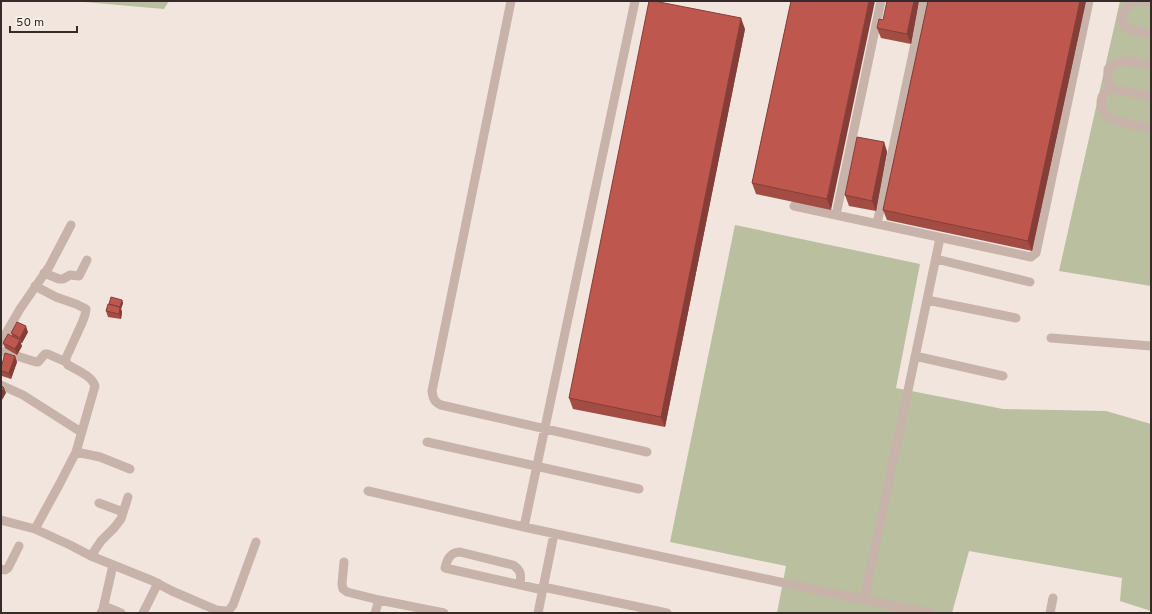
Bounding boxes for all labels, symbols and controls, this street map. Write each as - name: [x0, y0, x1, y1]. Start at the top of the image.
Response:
- scale bar: [10, 8, 77, 34]
- text: 50 m: [16, 15, 44, 31]

